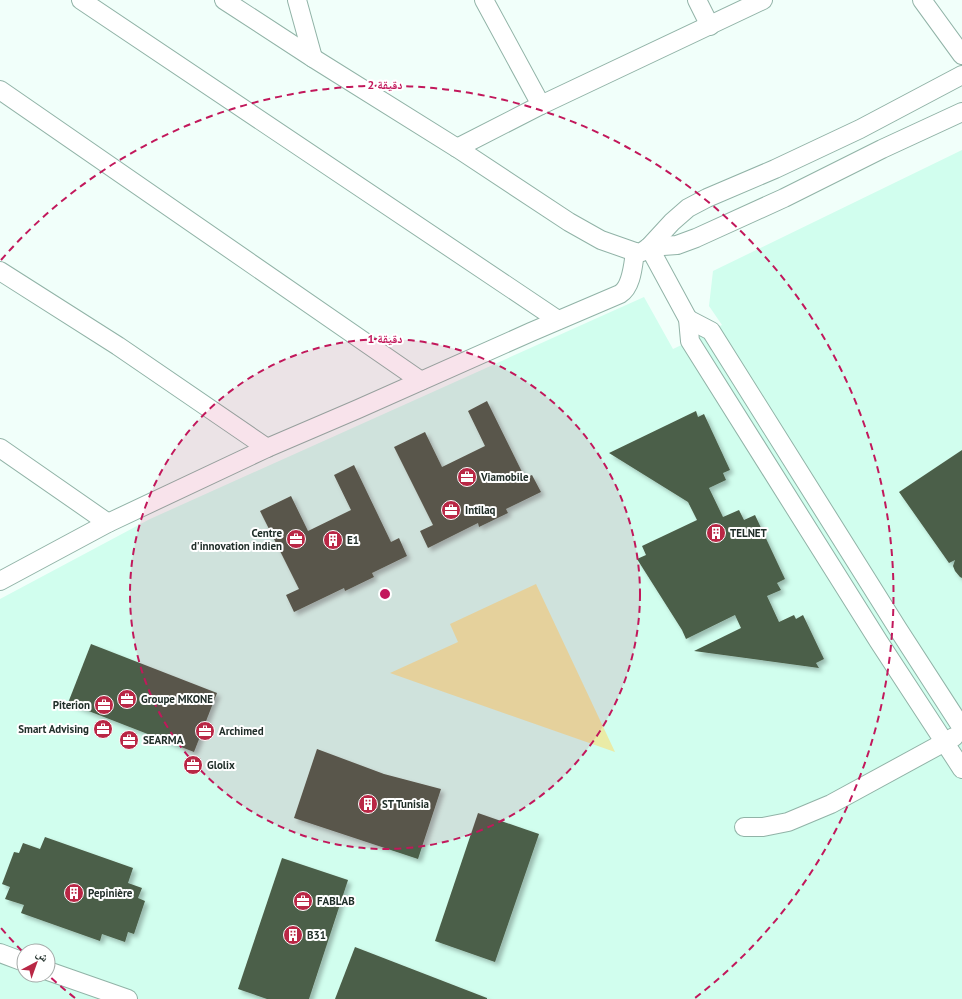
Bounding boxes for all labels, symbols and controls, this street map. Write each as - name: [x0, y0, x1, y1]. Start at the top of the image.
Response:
- text: 2 دقيقة: [367, 77, 403, 92]
- text: 1 دقيقة: [367, 331, 403, 346]
- office icon: Viamobile: [456, 466, 478, 488]
- place label: Viamobile: [480, 470, 529, 484]
- office icon: Intilaq: [440, 499, 462, 521]
- place label: Intilaq: [465, 503, 496, 517]
- building icon: TELNET: [705, 522, 727, 544]
- place label: Centre d'innovation indien: [191, 526, 282, 553]
- place label: TELNET: [730, 526, 768, 540]
- office icon: Centre d'innovation indien: [285, 528, 307, 550]
- building icon: E1: [322, 529, 344, 551]
- place label: E1: [347, 533, 359, 547]
- centre of rings: [378, 587, 392, 601]
- office icon: Groupe MKONE: [116, 688, 138, 710]
- place label: Groupe MKONE: [141, 692, 213, 706]
- office icon: Piterion: [93, 694, 115, 716]
- place label: Piterion: [53, 698, 90, 712]
- office icon: Smart Advising: [92, 718, 114, 740]
- office icon: Archimed: [194, 720, 216, 742]
- place label: Smart Advising: [18, 722, 89, 736]
- place label: Archimed: [219, 724, 264, 738]
- office icon: SEARMA: [118, 729, 140, 751]
- place label: SEARMA: [143, 733, 184, 747]
- office icon: Glolix: [182, 754, 204, 776]
- place label: Glolix: [207, 758, 235, 772]
- building icon: ST Tunisia: [357, 793, 379, 815]
- place label: ST Tunisia: [382, 797, 429, 811]
- building icon: Pepinière: [63, 882, 85, 904]
- place label: Pepinière: [88, 886, 133, 900]
- office icon: FABLAB: [292, 890, 314, 912]
- place label: FABLAB: [317, 894, 355, 908]
- building icon: B31: [282, 924, 304, 946]
- place label: B31: [307, 928, 326, 942]
- north arrow: [16, 943, 56, 983]
- text: ش: [33, 946, 52, 966]

